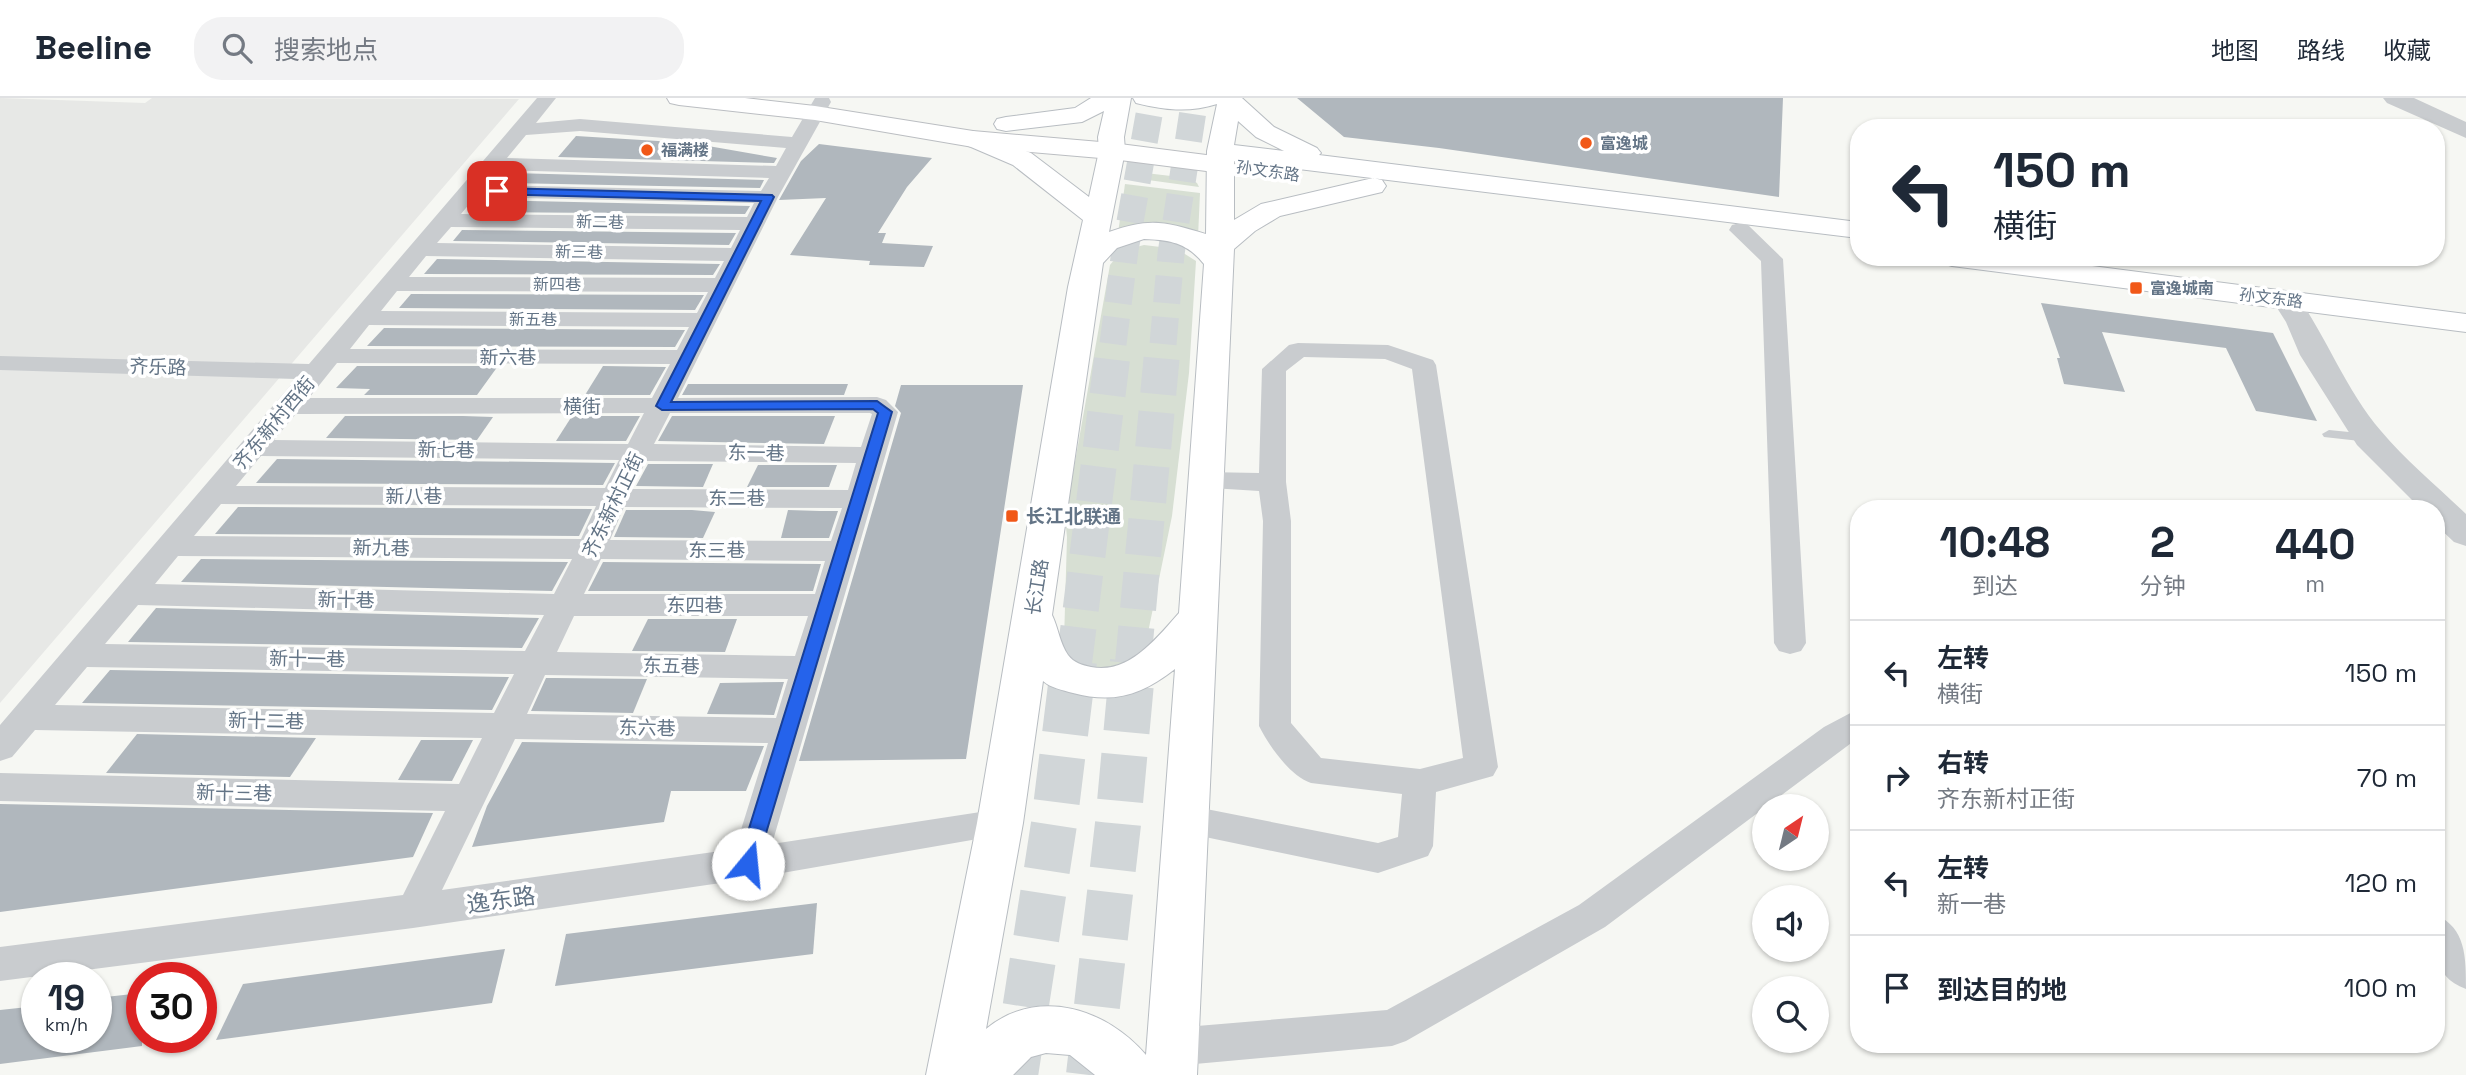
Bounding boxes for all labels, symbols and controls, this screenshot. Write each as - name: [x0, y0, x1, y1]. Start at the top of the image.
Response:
- search box: [194, 17, 684, 80]
- text: Beeline: [35, 27, 152, 69]
- icon: search: [218, 29, 256, 67]
- text: 搜索地点: [274, 33, 378, 67]
- text: 地图: [2211, 35, 2259, 66]
- text: 路线: [2297, 35, 2345, 66]
- text: 收藏: [2383, 35, 2431, 66]
- place label: 富逸城: [1600, 133, 1648, 154]
- marker: 富逸城: [1578, 135, 1594, 151]
- text: 150 m: [1993, 139, 2131, 201]
- place label: 福满楼: [661, 140, 709, 161]
- marker: 福满楼: [639, 142, 655, 158]
- icon: left: [1878, 147, 1969, 238]
- street label: 孙文东路: [1235, 156, 1301, 186]
- pin: [467, 161, 527, 221]
- icon: arrive: [478, 172, 516, 210]
- text: 横街: [1993, 206, 2057, 246]
- street label: 新二巷: [576, 211, 624, 233]
- street label: 新三巷: [555, 241, 603, 263]
- street label: 新四巷: [533, 274, 581, 295]
- place label: 富逸城南: [2150, 278, 2214, 299]
- marker: 富逸城南: [2128, 280, 2144, 296]
- street label: 孙文东路: [2238, 284, 2304, 312]
- street label: 新五巷: [509, 309, 557, 330]
- street label: 新六巷: [479, 345, 537, 370]
- street label: 齐乐路: [129, 354, 187, 380]
- street label: 齐东新村西街: [228, 371, 320, 475]
- street label: 横街: [563, 394, 601, 419]
- street label: 新七巷: [417, 437, 475, 463]
- street label: 东一巷: [727, 440, 785, 466]
- street label: 齐东新村正街: [577, 448, 649, 562]
- street label: 新八巷: [385, 484, 443, 509]
- street label: 东二巷: [708, 486, 766, 511]
- place label: 长江北联通: [1026, 504, 1121, 529]
- marker: 长江北联通: [1004, 508, 1020, 524]
- text: 10:48: [1939, 516, 2050, 569]
- text: 2: [2150, 516, 2175, 569]
- text: 440: [2275, 518, 2356, 571]
- street label: 新九巷: [352, 535, 410, 561]
- street label: 东三巷: [688, 538, 746, 563]
- street label: 长江路: [1020, 557, 1054, 617]
- text: m: [2305, 569, 2325, 599]
- text: 到达: [1972, 571, 2018, 601]
- text: 分钟: [2139, 571, 2185, 601]
- street label: 新十巷: [317, 587, 375, 613]
- street label: 东四巷: [666, 593, 724, 618]
- text: 左转: [1937, 641, 1989, 675]
- street label: 新十一巷: [269, 646, 345, 672]
- street label: 东五巷: [642, 653, 700, 679]
- icon: left: [1878, 654, 1916, 692]
- text: 150 m: [2345, 656, 2417, 690]
- text: 横街: [1937, 679, 1983, 709]
- street label: 新十二巷: [228, 708, 304, 734]
- street label: 东六巷: [618, 715, 676, 741]
- text: 右转: [1937, 746, 1989, 780]
- icon: right: [1878, 759, 1916, 797]
- text: 70 m: [2357, 761, 2417, 795]
- street label: 新十三巷: [196, 780, 272, 806]
- text: 齐东新村正街: [1937, 784, 2075, 814]
- north arrow: [1752, 794, 1829, 872]
- map controls: [1752, 794, 1829, 1053]
- position arrow: [711, 827, 785, 901]
- text: 左转: [1937, 851, 1989, 885]
- icon: left: [1878, 864, 1916, 902]
- text: 120 m: [2345, 866, 2417, 900]
- street label: 逸东路: [465, 880, 537, 920]
- button: sound: [1752, 885, 1829, 962]
- text: 新一巷: [1937, 889, 2006, 919]
- speed limit sign: 30: [126, 962, 217, 1053]
- icon: arrive: [1878, 969, 1916, 1007]
- text: 100 m: [2344, 971, 2417, 1005]
- text: 到达目的地: [1937, 973, 2067, 1007]
- text: 19: [48, 976, 85, 1020]
- button: search: [1752, 976, 1829, 1053]
- text: km/h: [45, 1013, 88, 1036]

